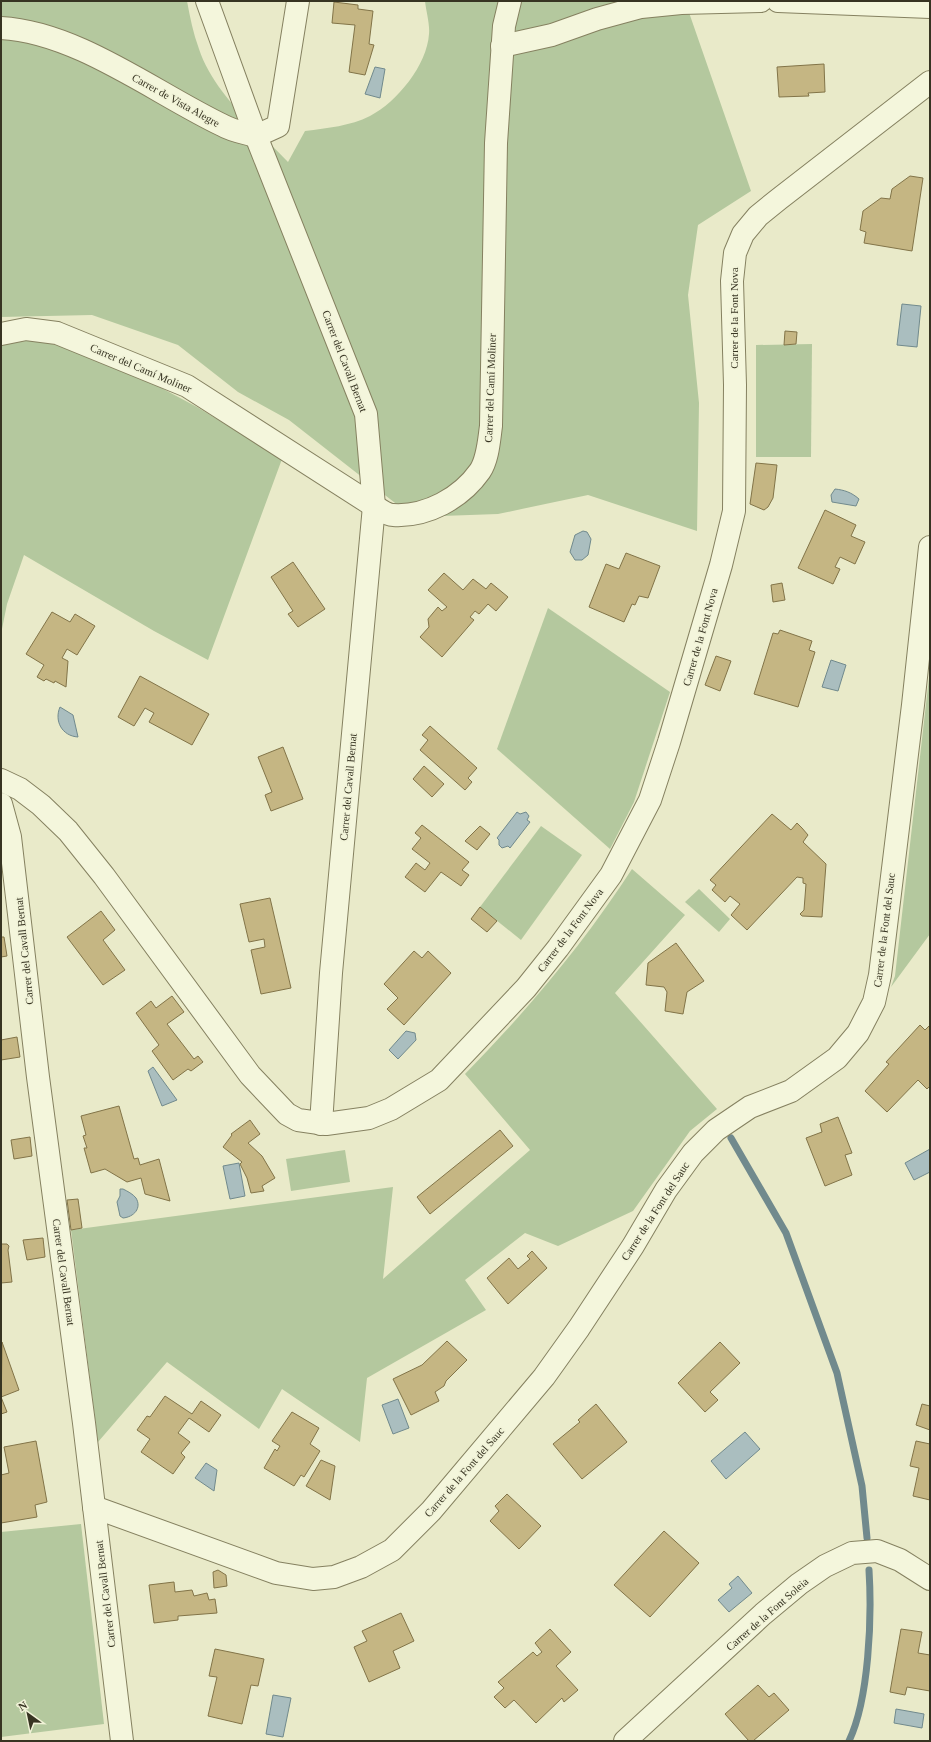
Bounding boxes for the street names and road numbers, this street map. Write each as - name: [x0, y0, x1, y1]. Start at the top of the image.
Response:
- street label: Carrer de Vista Alegre: [130, 71, 222, 129]
- street label: Carrer de la Font Nova: [728, 267, 740, 369]
- street label: Carrer del Cavall Bernat: [320, 309, 370, 413]
- street label: Carrer del Camí Moliner: [482, 333, 498, 443]
- street label: Carrer del Camí Moliner: [88, 341, 194, 395]
- street label: Carrer de la Font Nova: [680, 586, 720, 687]
- street label: Carrer del Cavall Bernat: [337, 733, 359, 841]
- street label: Carrer de la Font del Sauc: [871, 872, 897, 988]
- street label: Carrer de la Font Nova: [535, 886, 605, 974]
- street label: Carrer del Cavall Bernat: [12, 897, 36, 1005]
- street label: Carrer de la Font del Sauc: [619, 1159, 691, 1263]
- street label: Carrer del Cavall Bernat: [51, 1218, 77, 1326]
- street label: Carrer de la Font del Sauc: [422, 1425, 506, 1519]
- street label: Carrer del Cavall Bernat: [92, 1540, 118, 1648]
- street label: Carrer de la Font Soleia: [723, 1575, 811, 1653]

